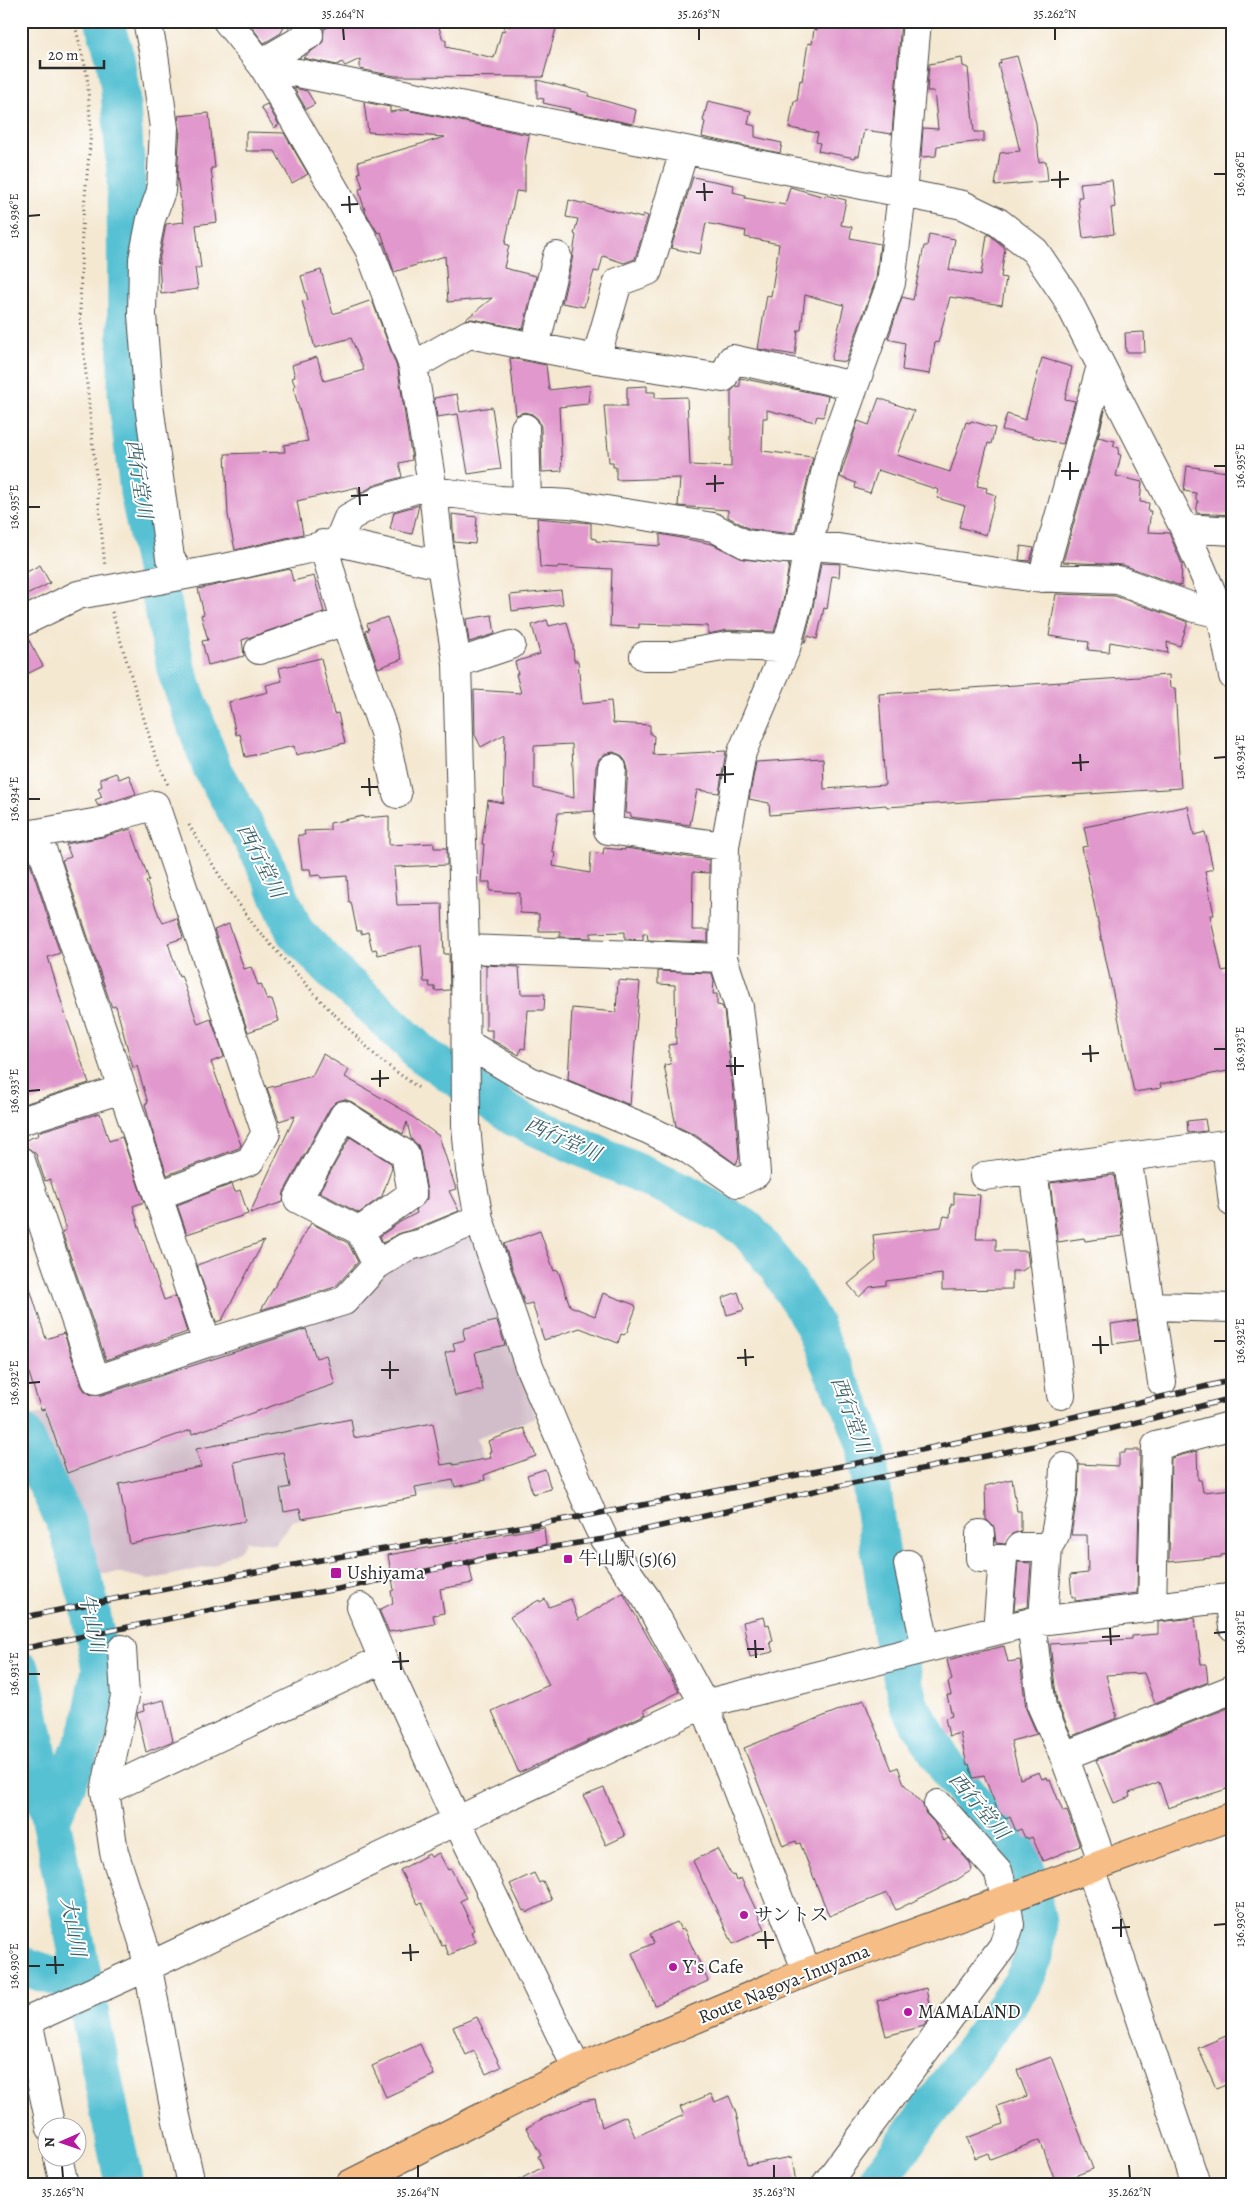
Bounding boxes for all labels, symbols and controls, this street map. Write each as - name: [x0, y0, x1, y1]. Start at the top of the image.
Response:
- text: 35.264°N: [322, 6, 365, 22]
- text: 35.263°N: [678, 6, 721, 22]
- text: 35.262°N: [1033, 6, 1077, 22]
- scale bar: [40, 38, 104, 70]
- text: 20 m: [48, 45, 79, 65]
- text: 136.936°E: [1232, 151, 1248, 197]
- text: 136.936°E: [6, 193, 22, 239]
- water label: 西行堂川: [119, 437, 159, 523]
- text: 136.935°E: [1232, 444, 1248, 488]
- text: 136.935°E: [6, 485, 22, 529]
- text: 136.934°E: [1232, 735, 1248, 779]
- text: 136.934°E: [6, 777, 22, 821]
- water label: 西行堂川: [231, 819, 292, 905]
- text: 136.933°E: [1232, 1027, 1248, 1071]
- text: 136.933°E: [6, 1069, 22, 1113]
- water label: 西行堂川: [521, 1110, 607, 1168]
- text: 136.932°E: [1232, 1318, 1248, 1364]
- text: 136.932°E: [6, 1360, 22, 1406]
- water label: 西行堂川: [825, 1373, 878, 1459]
- place label: 牛山駅 (5)(6): [578, 1546, 677, 1572]
- marker: 牛山駅 (5)(6): [562, 1553, 574, 1565]
- place label: Ushiyama: [347, 1560, 425, 1586]
- marker: Ushiyama: [329, 1566, 343, 1580]
- water label: 牛山川: [73, 1591, 112, 1657]
- text: 136.931°E: [1232, 1610, 1248, 1654]
- text: 136.931°E: [6, 1652, 22, 1696]
- water label: 西行堂川: [943, 1767, 1016, 1847]
- water label: 大山川: [54, 1895, 92, 1961]
- text: 136.930°E: [1232, 1901, 1248, 1947]
- place label: サントス: [754, 1902, 829, 1928]
- marker: サントス: [738, 1909, 750, 1921]
- street label: Route Nagoya-Inuyama: [694, 1938, 874, 2030]
- text: 136.930°E: [6, 1943, 22, 1989]
- place label: Y's Cafe: [682, 1954, 744, 1980]
- marker: Y's Cafe: [667, 1961, 679, 1973]
- place label: MAMALAND: [918, 1999, 1021, 2025]
- marker: MAMALAND: [902, 2006, 914, 2018]
- north arrow: [38, 2118, 88, 2168]
- text: N: [40, 2137, 59, 2148]
- text: 35.265°N: [42, 2184, 85, 2200]
- text: 35.264°N: [397, 2184, 440, 2200]
- text: 35.263°N: [753, 2184, 796, 2200]
- text: 35.262°N: [1108, 2184, 1152, 2200]

